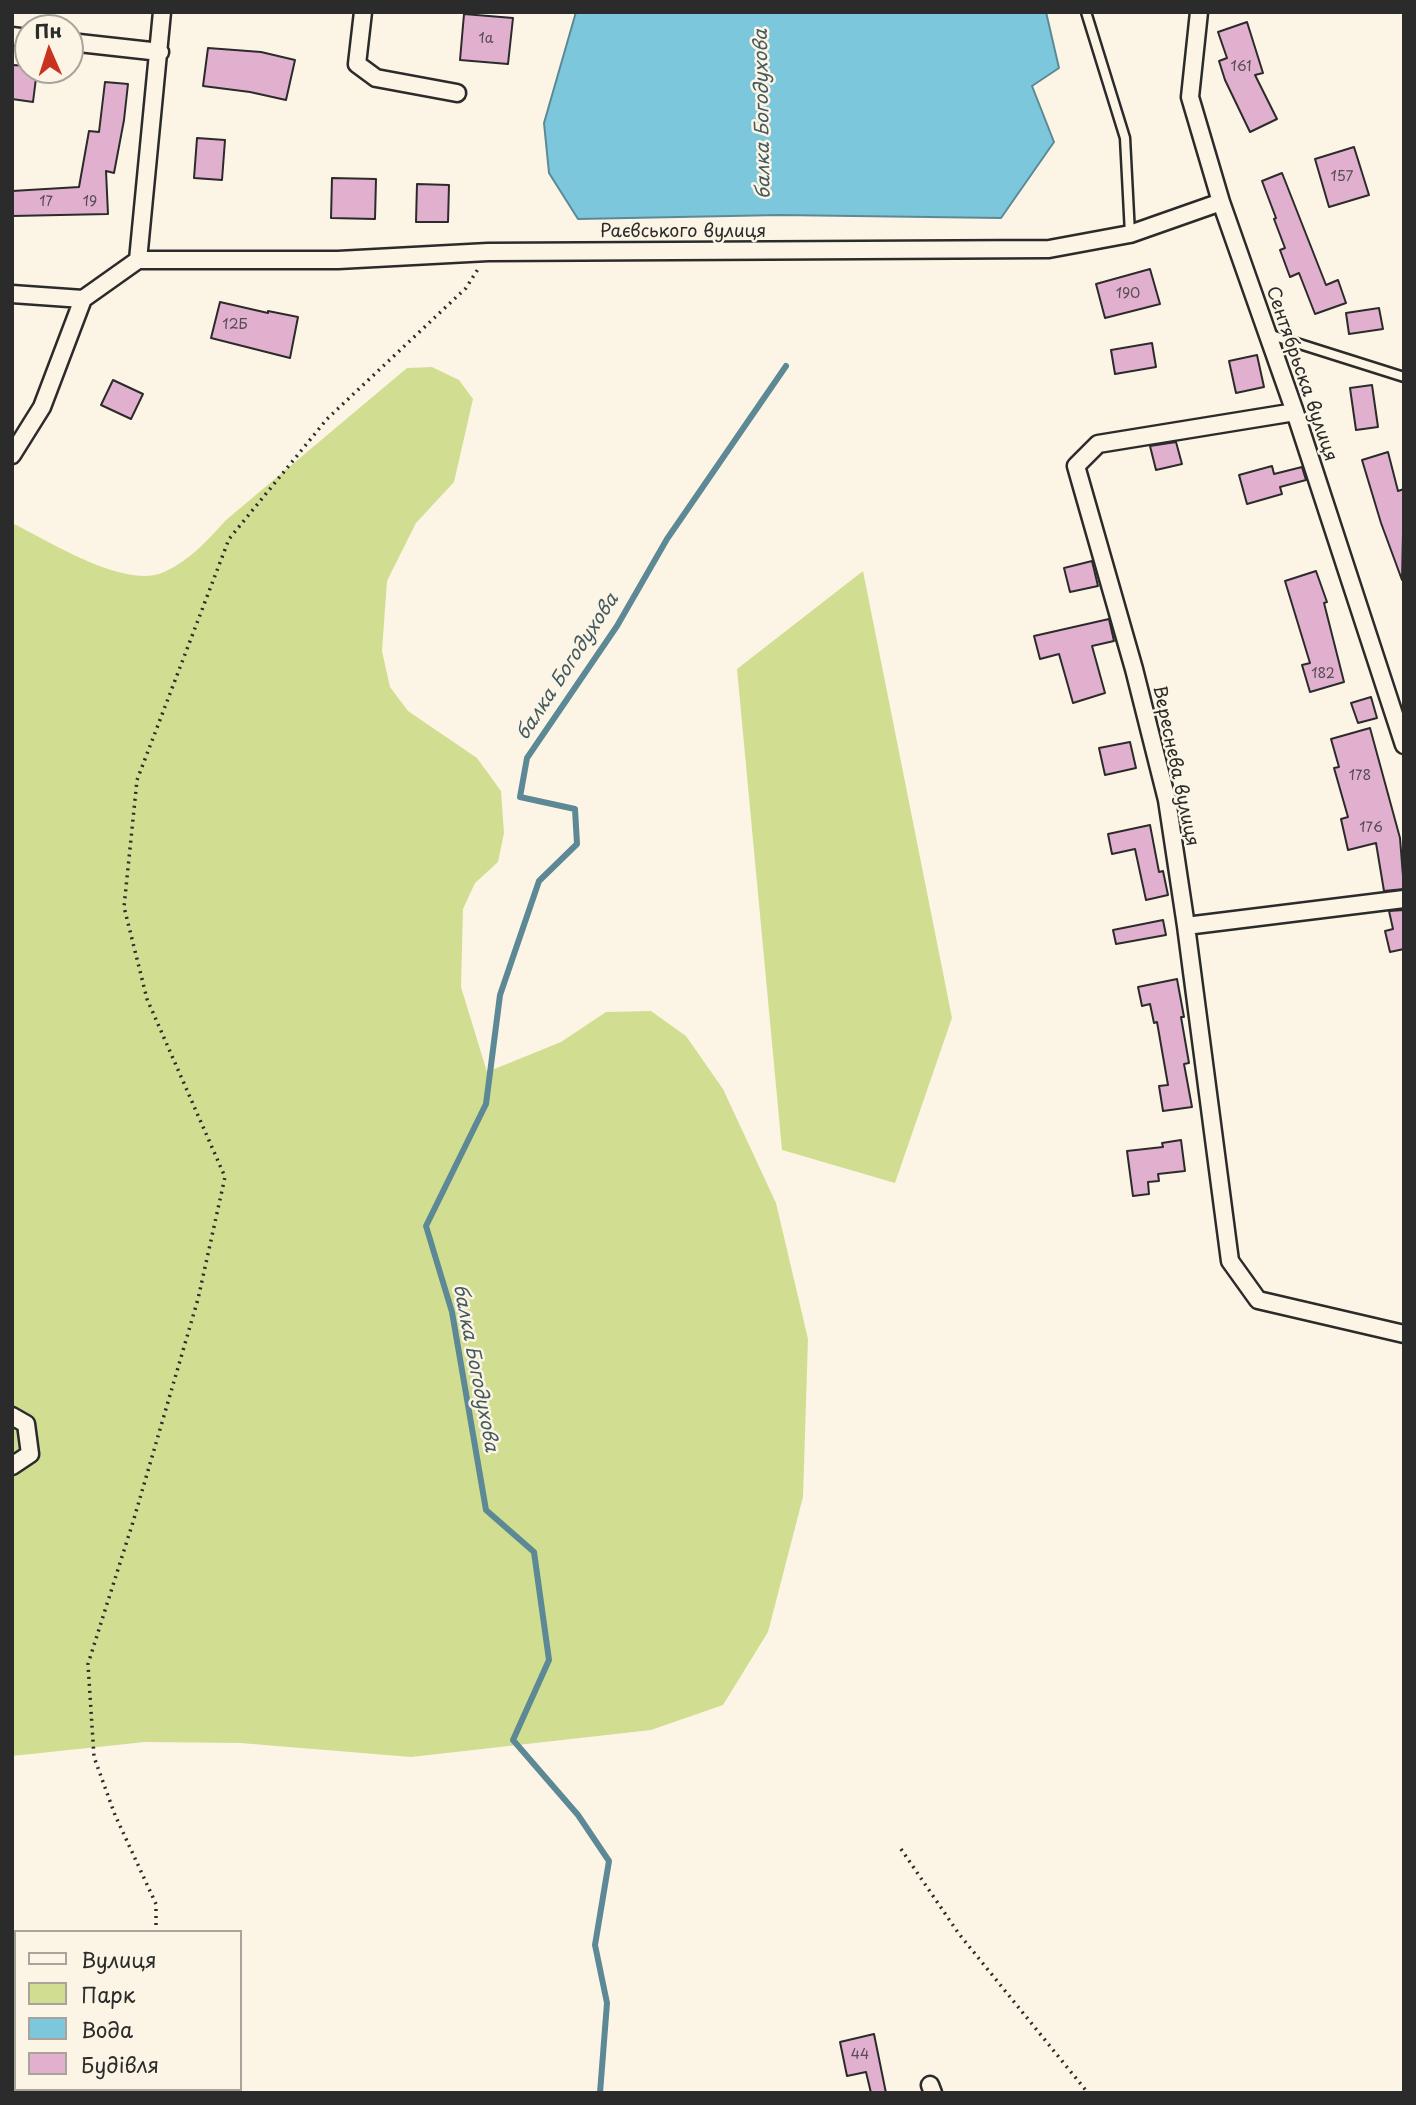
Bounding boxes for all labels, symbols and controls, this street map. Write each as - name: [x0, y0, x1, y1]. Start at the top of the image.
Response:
- north arrow: [14, 14, 84, 84]
- text: Пн: [34, 15, 62, 45]
- water label: балка Богодухова: [750, 29, 776, 199]
- house number: 1а: [479, 31, 493, 47]
- house number: 161: [1231, 59, 1251, 75]
- house number: 157: [1331, 169, 1353, 185]
- house number: 17: [39, 194, 53, 210]
- house number: 19: [83, 194, 97, 210]
- street label: Раєвського вулиця: [600, 221, 766, 243]
- street label: Сентябрьска вулиця: [1261, 284, 1341, 464]
- house number: 190: [1116, 286, 1140, 302]
- house number: 12Б: [222, 317, 248, 333]
- water label: балка Богодухова: [512, 589, 624, 745]
- house number: 182: [1311, 666, 1335, 682]
- street label: Вереснева вулиця: [1147, 684, 1203, 848]
- house number: 178: [1349, 768, 1371, 784]
- house number: 176: [1359, 820, 1383, 836]
- water label: балка Богодухова: [448, 1282, 502, 1454]
- legend: [14, 1930, 242, 2091]
- text: Вулиця: [81, 1943, 157, 1975]
- text: Парк: [81, 1978, 135, 2010]
- text: Вода: [81, 2013, 133, 2045]
- house number: 44: [851, 2047, 869, 2063]
- text: Будівля: [81, 2048, 159, 2080]

